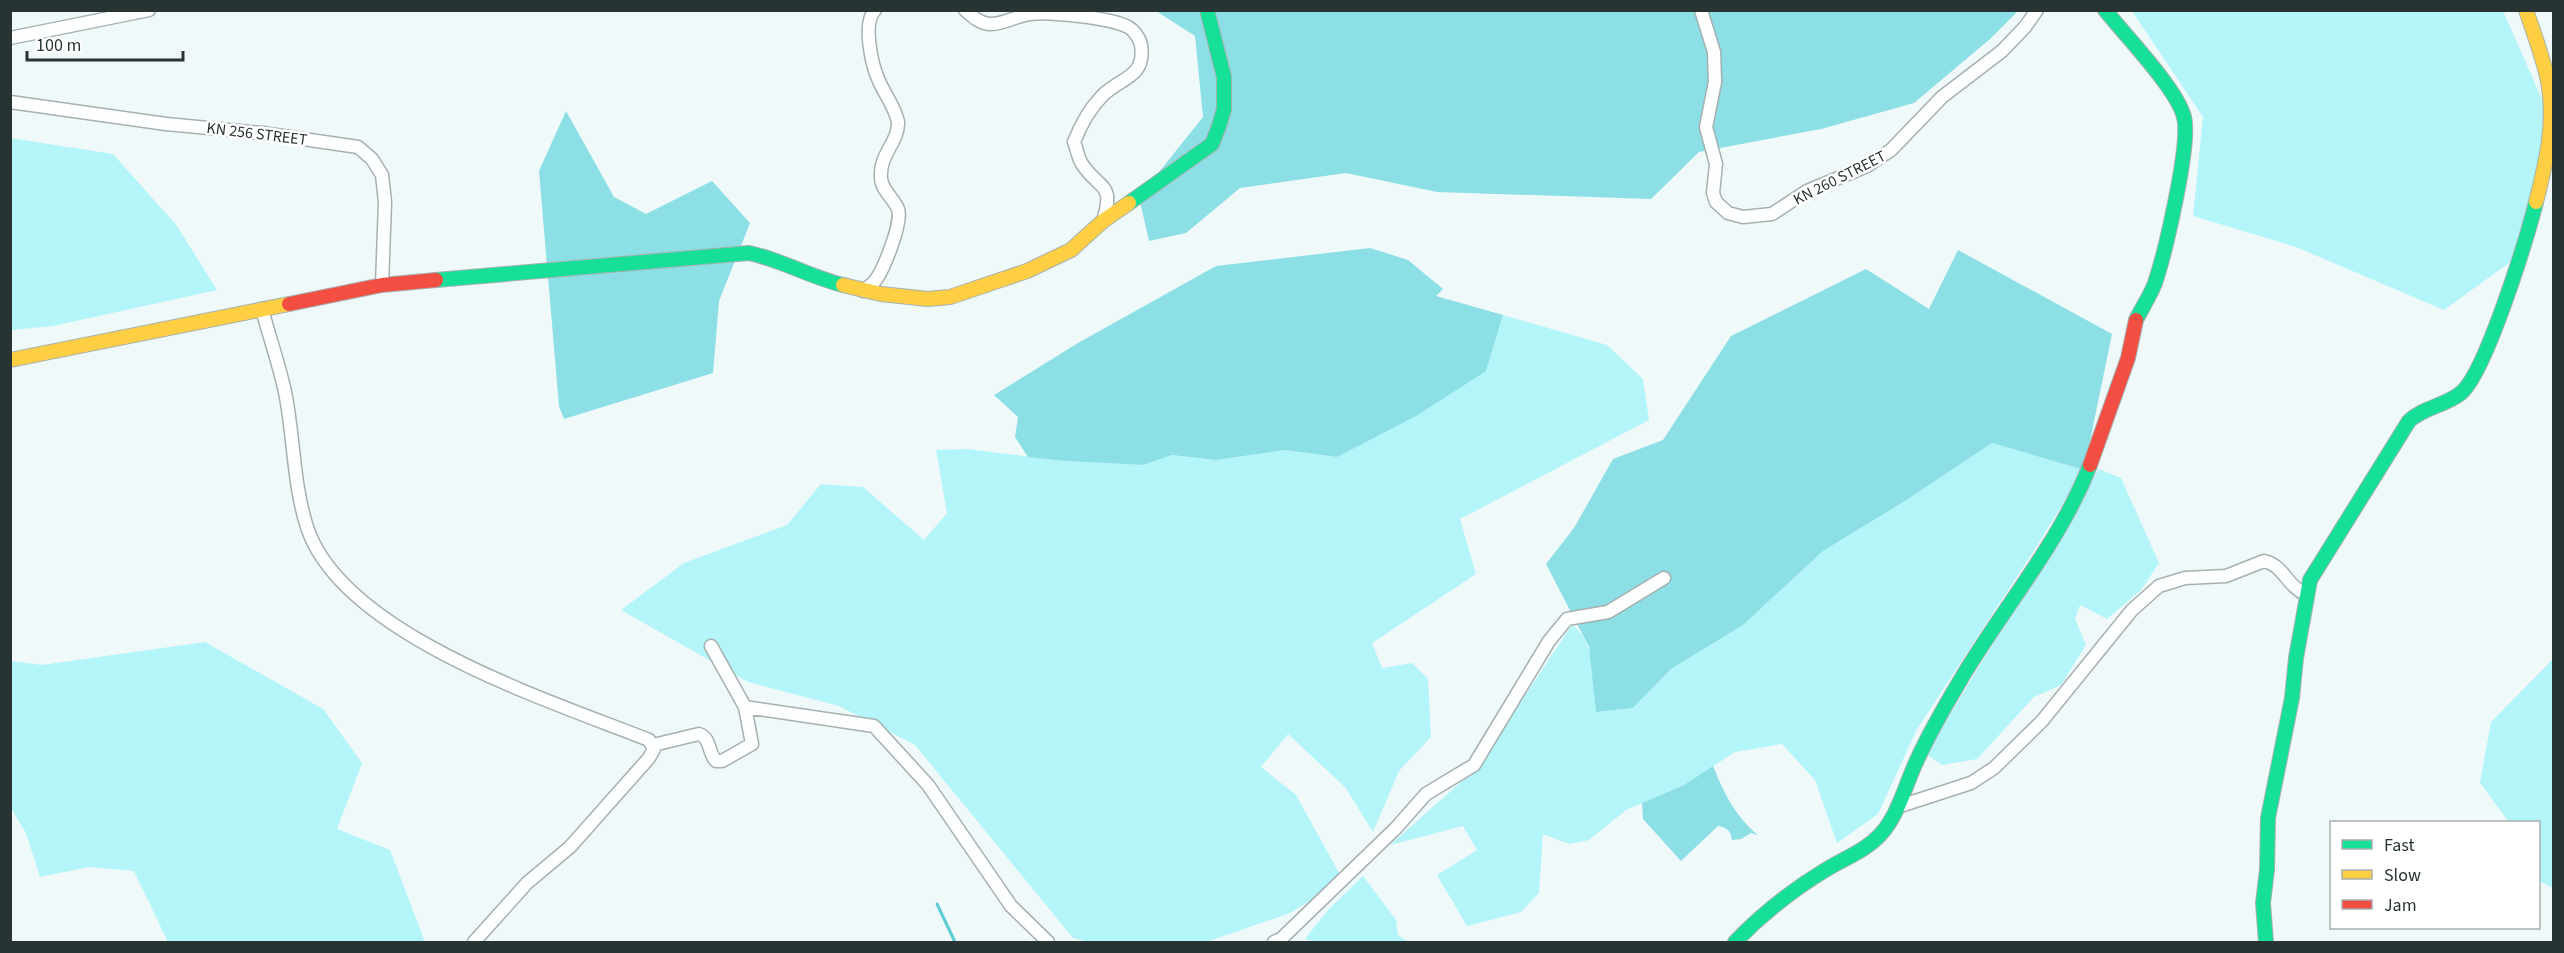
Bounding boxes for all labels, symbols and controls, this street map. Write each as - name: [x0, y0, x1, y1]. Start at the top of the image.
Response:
- scale bar: [27, 24, 183, 62]
- text: 100 m: [36, 33, 81, 58]
- street label: KN 256 STREET: [205, 117, 309, 151]
- street label: KN 260 STREET: [1789, 145, 1890, 211]
- legend: [2330, 821, 2540, 929]
- text: Fast: [2384, 833, 2415, 858]
- text: Slow: [2384, 863, 2421, 888]
- text: Jam: [2384, 893, 2417, 918]

